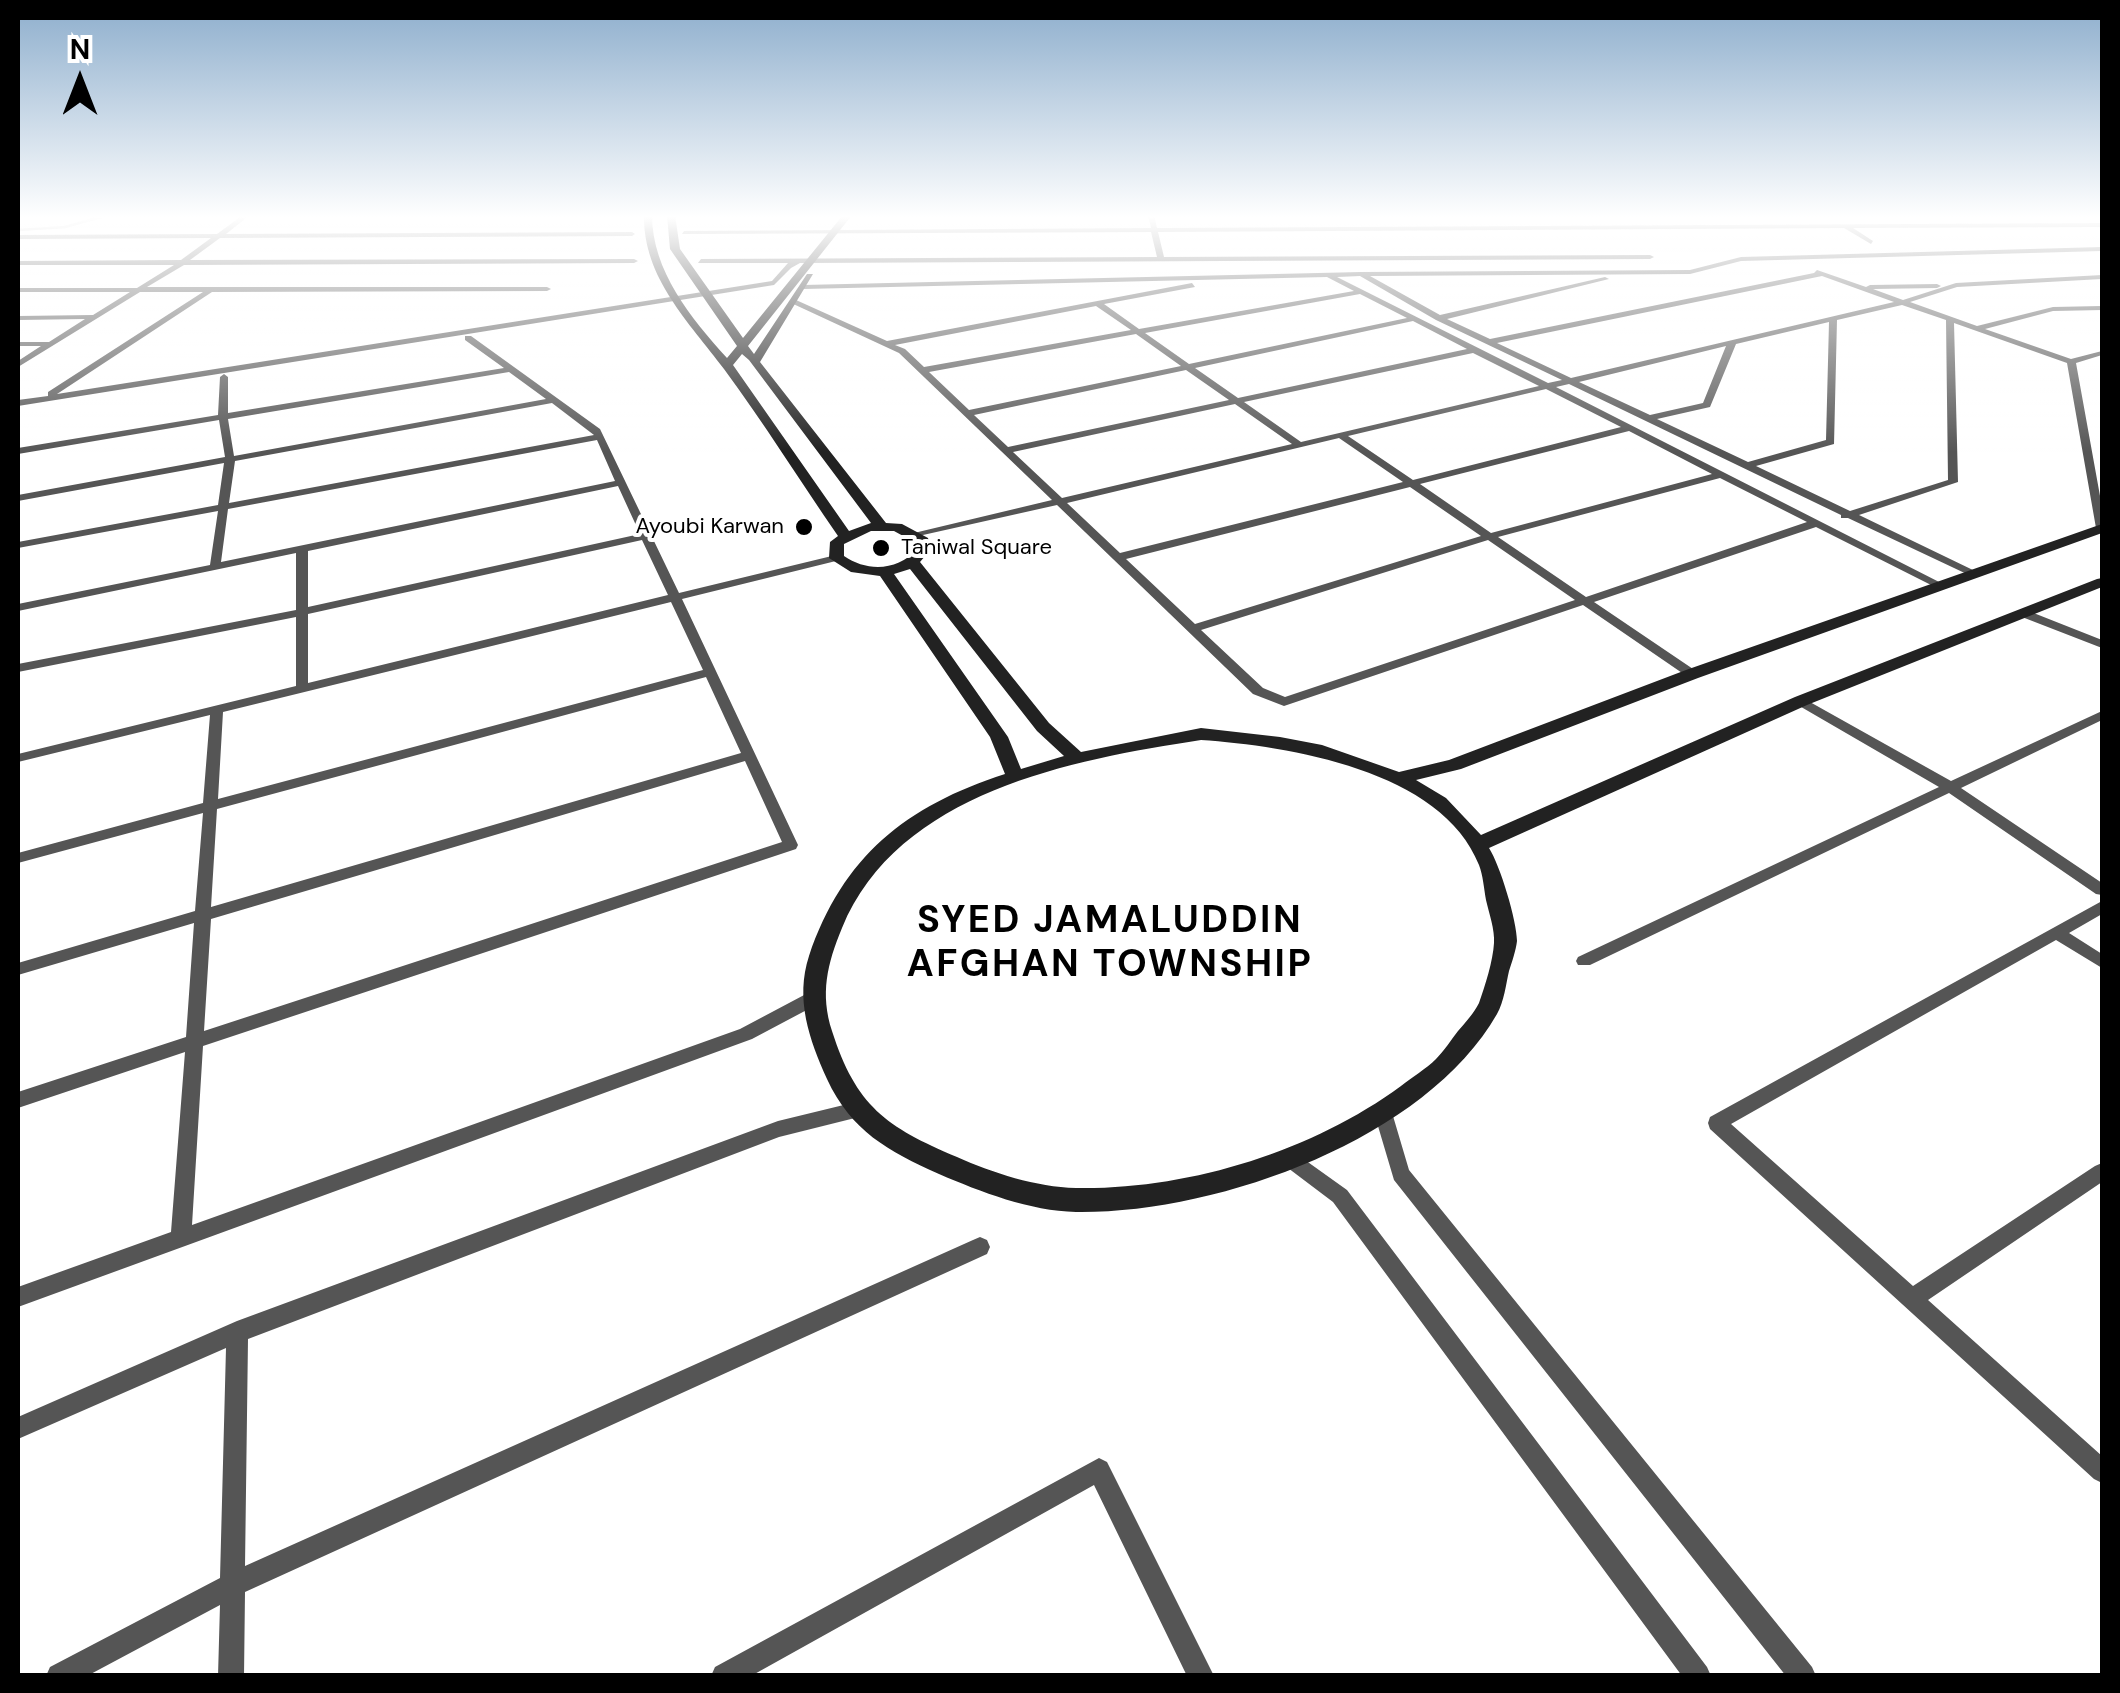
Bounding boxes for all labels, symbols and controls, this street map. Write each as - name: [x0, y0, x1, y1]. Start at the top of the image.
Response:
- north arrow: [30, 30, 130, 130]
- text: N: [70, 31, 90, 68]
- place label: Ayoubi Karwan: [636, 514, 784, 540]
- marker: Ayoubi Karwan: [793, 516, 815, 538]
- place label: Taniwal Square: [901, 535, 1052, 561]
- marker: Taniwal Square: [870, 537, 892, 559]
- district label: SYED JAMALUDDIN AFGHAN TOWNSHIP: [907, 899, 1313, 988]

